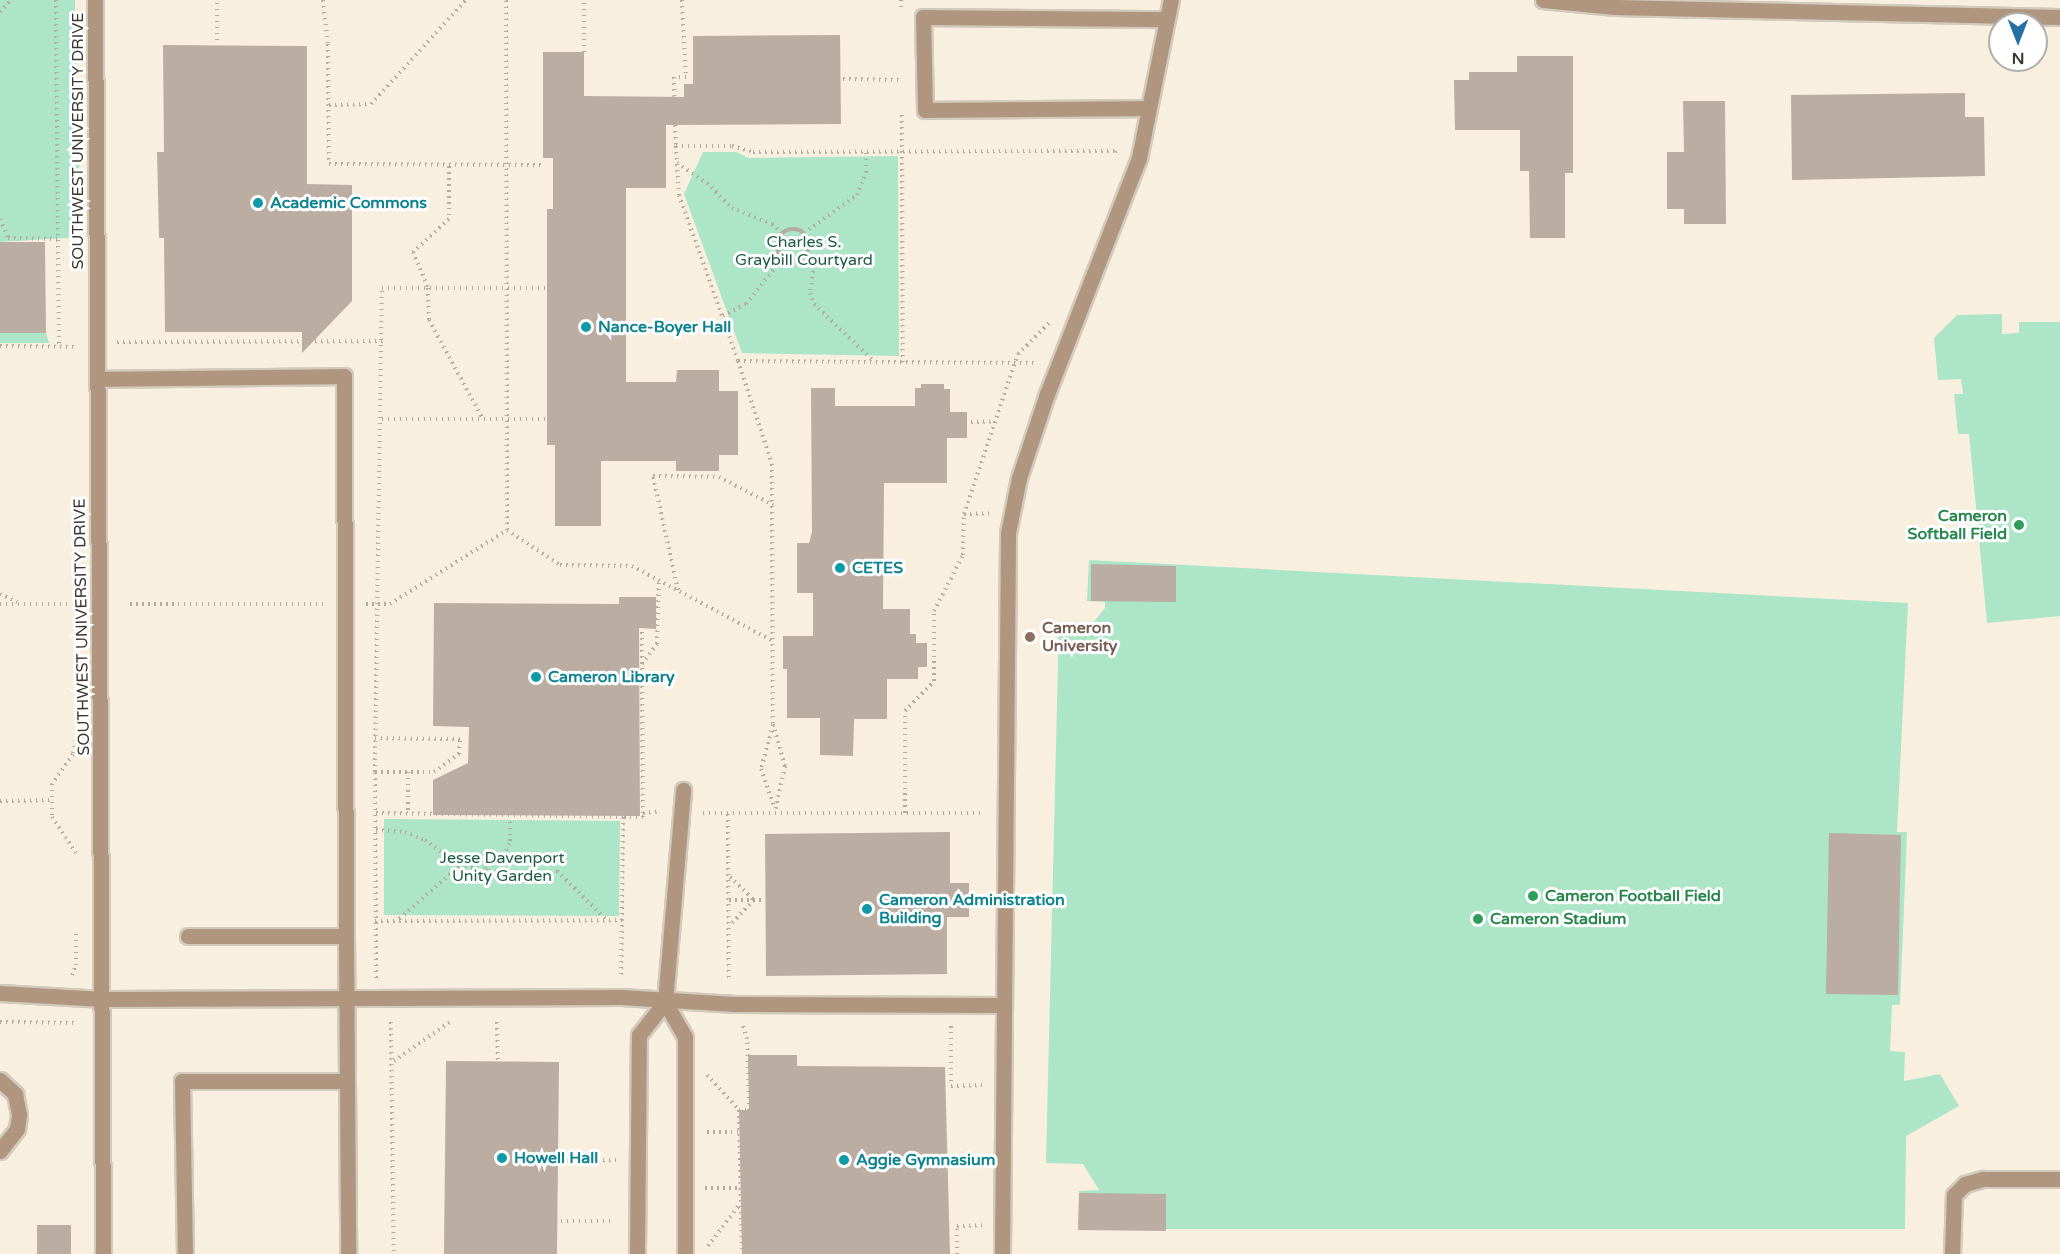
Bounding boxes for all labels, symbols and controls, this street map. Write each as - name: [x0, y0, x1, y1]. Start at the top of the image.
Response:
- street label: SOUTHWEST UNIVERSITY DRIVE: [68, 12, 88, 270]
- north arrow: [1988, 12, 2048, 72]
- text: N: [2012, 48, 2024, 68]
- place label: Academic Commons: [270, 193, 427, 213]
- marker: Academic Commons: [251, 196, 265, 210]
- park label: Charles S. Graybill Courtyard: [735, 232, 873, 270]
- place label: Nance-Boyer Hall: [598, 317, 731, 337]
- marker: Nance-Boyer Hall: [579, 320, 593, 334]
- street label: SOUTHWEST UNIVERSITY DRIVE: [70, 498, 94, 756]
- place label: Cameron Softball Field: [1908, 506, 2007, 544]
- marker: Cameron Softball Field: [2012, 518, 2026, 532]
- place label: CETES: [852, 558, 903, 578]
- marker: CETES: [833, 561, 847, 575]
- place label: Cameron University: [1042, 618, 1117, 656]
- marker: Cameron University: [1023, 630, 1037, 644]
- place label: Cameron Library: [548, 667, 675, 687]
- marker: Cameron Library: [529, 670, 543, 684]
- park label: Jesse Davenport Unity Garden: [439, 848, 565, 886]
- place label: Cameron Football Field: [1545, 886, 1721, 906]
- marker: Cameron Football Field: [1526, 889, 1540, 903]
- place label: Cameron Administration Building: [879, 890, 1065, 928]
- marker: Cameron Administration Building: [860, 902, 874, 916]
- place label: Cameron Stadium: [1490, 909, 1626, 929]
- marker: Cameron Stadium: [1471, 912, 1485, 926]
- place label: Howell Hall: [514, 1148, 598, 1168]
- place label: Aggie Gymnasium: [856, 1150, 995, 1170]
- marker: Howell Hall: [495, 1151, 509, 1165]
- marker: Aggie Gymnasium: [837, 1153, 851, 1167]

